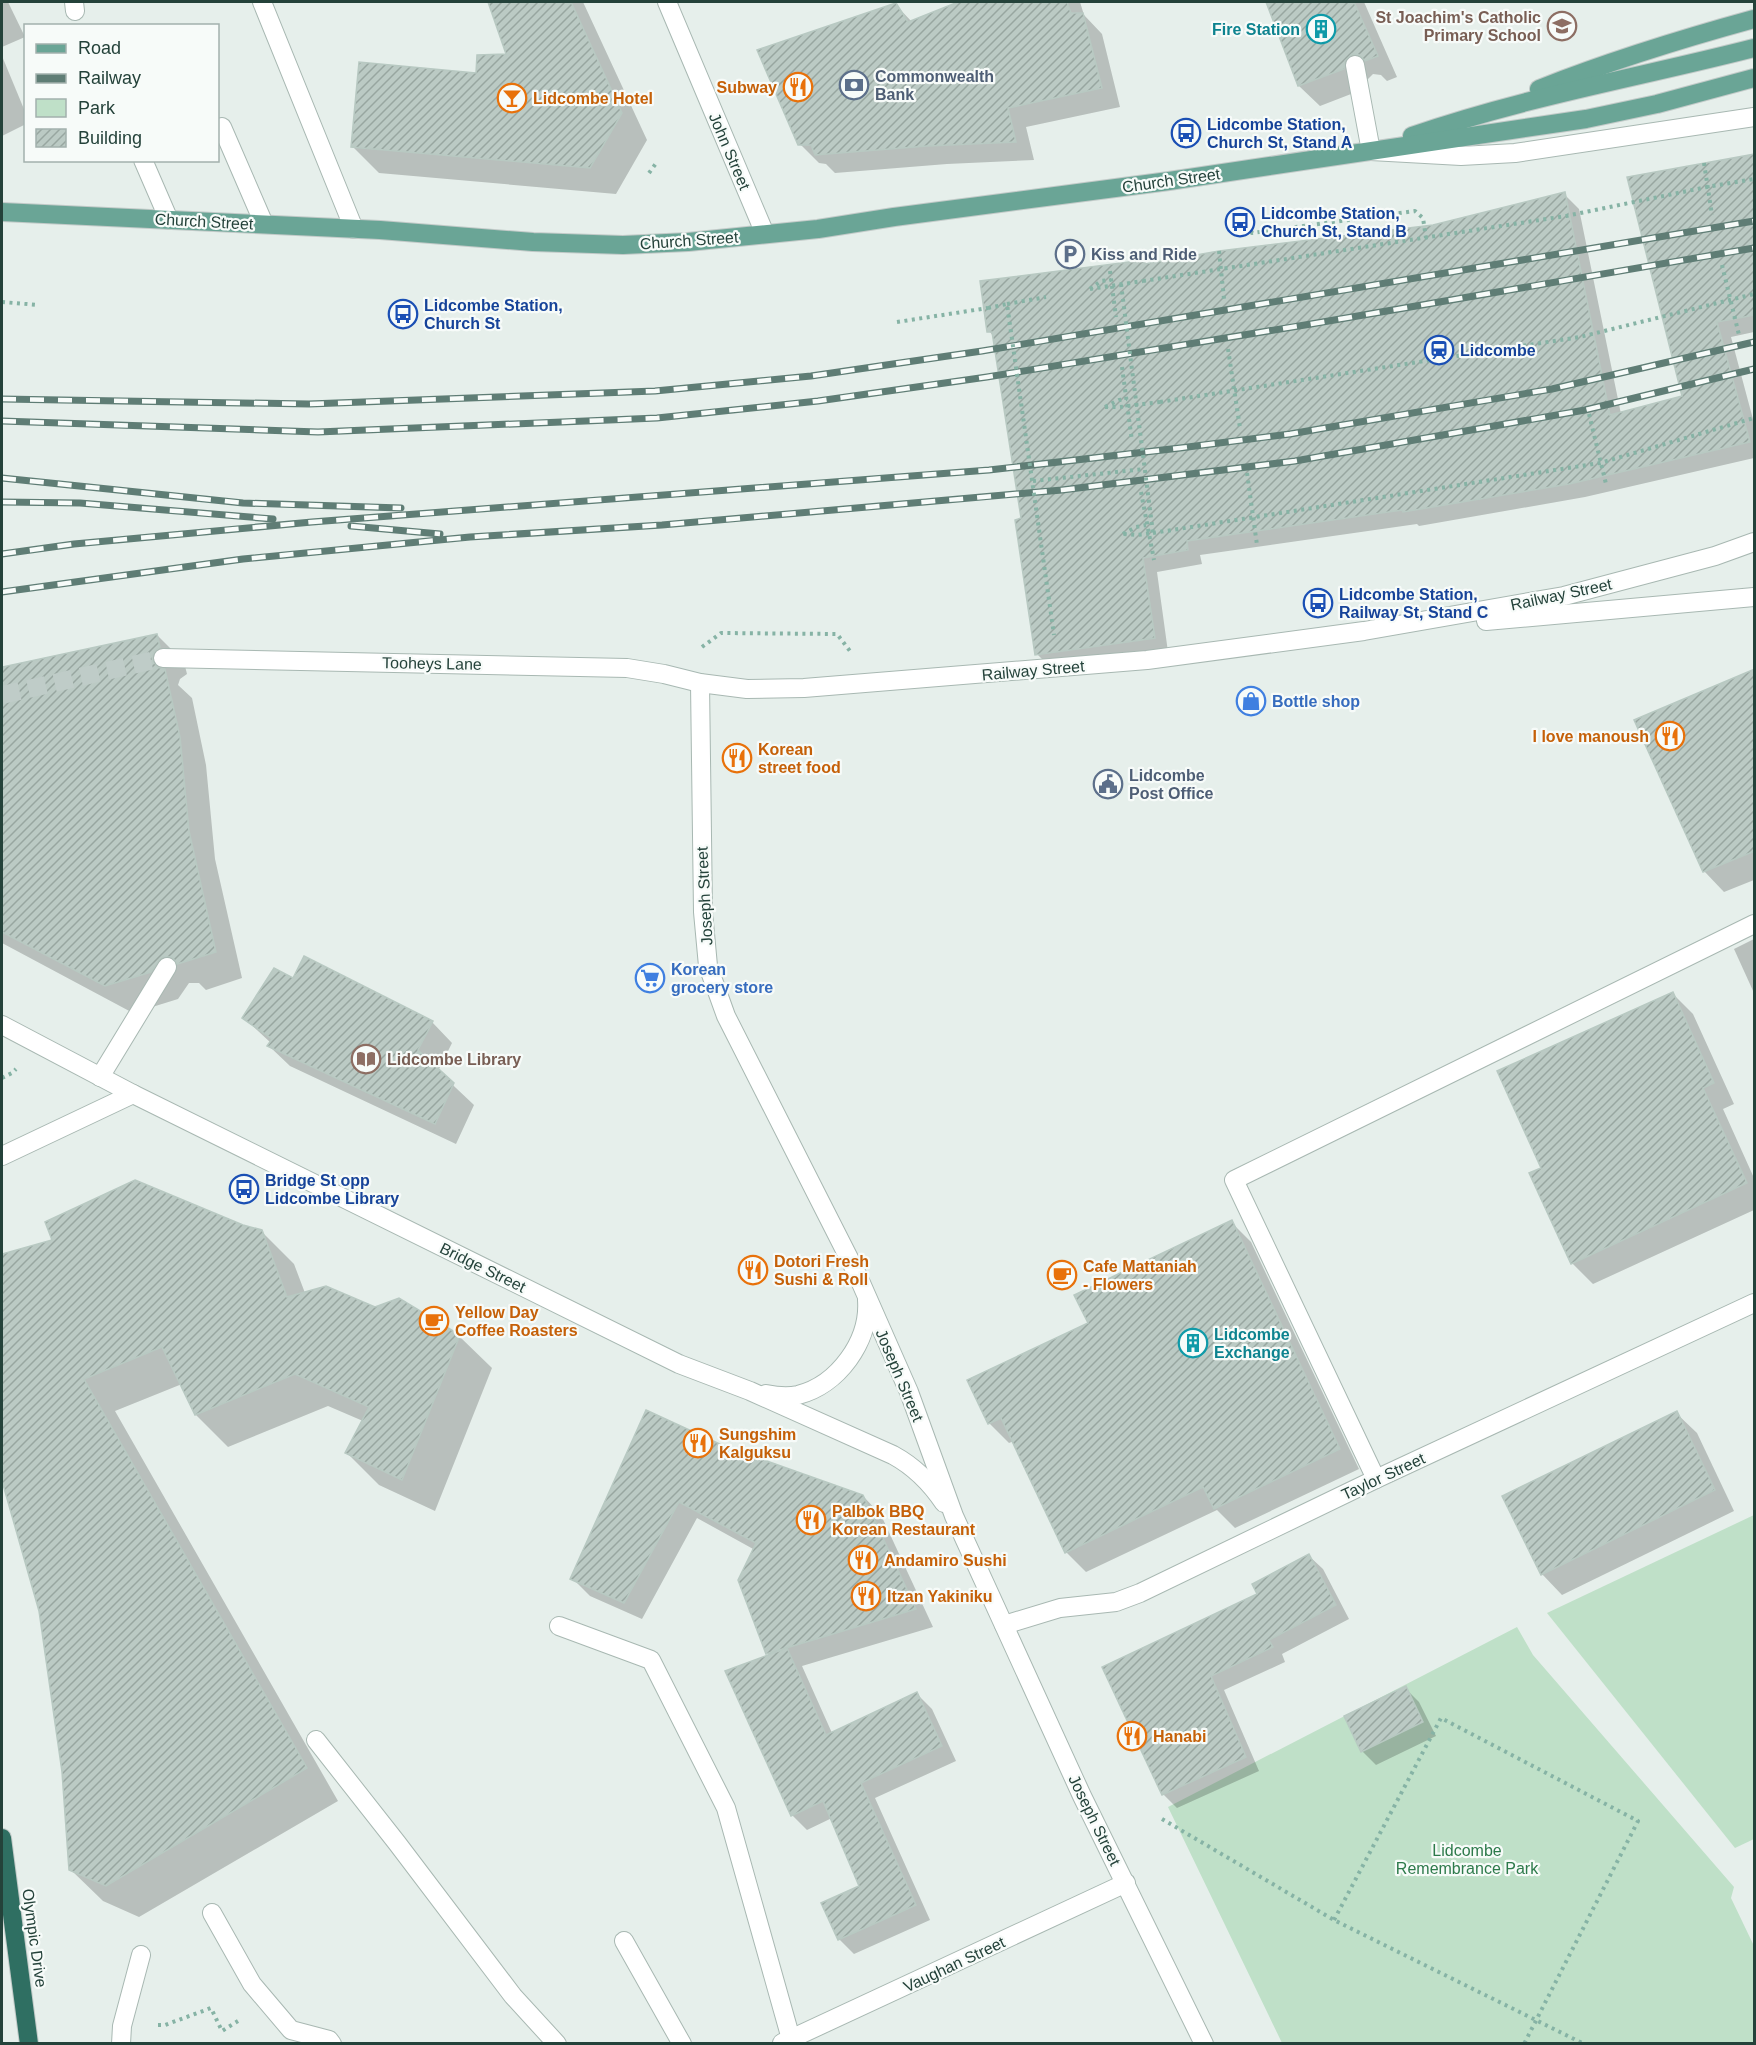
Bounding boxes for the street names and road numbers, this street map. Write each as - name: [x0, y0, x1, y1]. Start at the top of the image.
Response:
- street label: John Street: [706, 110, 754, 193]
- street label: Church Street: [1121, 165, 1222, 196]
- street label: Church Street: [154, 210, 254, 233]
- street label: Church Street: [639, 229, 739, 252]
- street label: Railway Street: [1509, 575, 1614, 614]
- street label: Tooheys Lane: [382, 654, 482, 673]
- street label: Railway Street: [981, 657, 1086, 683]
- street label: Joseph Street: [693, 846, 716, 946]
- street label: Bridge Street: [437, 1239, 529, 1296]
- street label: Joseph Street: [872, 1326, 927, 1424]
- street label: Taylor Street: [1339, 1450, 1428, 1503]
- street label: Joseph Street: [1065, 1772, 1124, 1869]
- street label: Olympic Drive: [19, 1888, 50, 1989]
- street label: Vaughan Street: [901, 1933, 1008, 1995]

